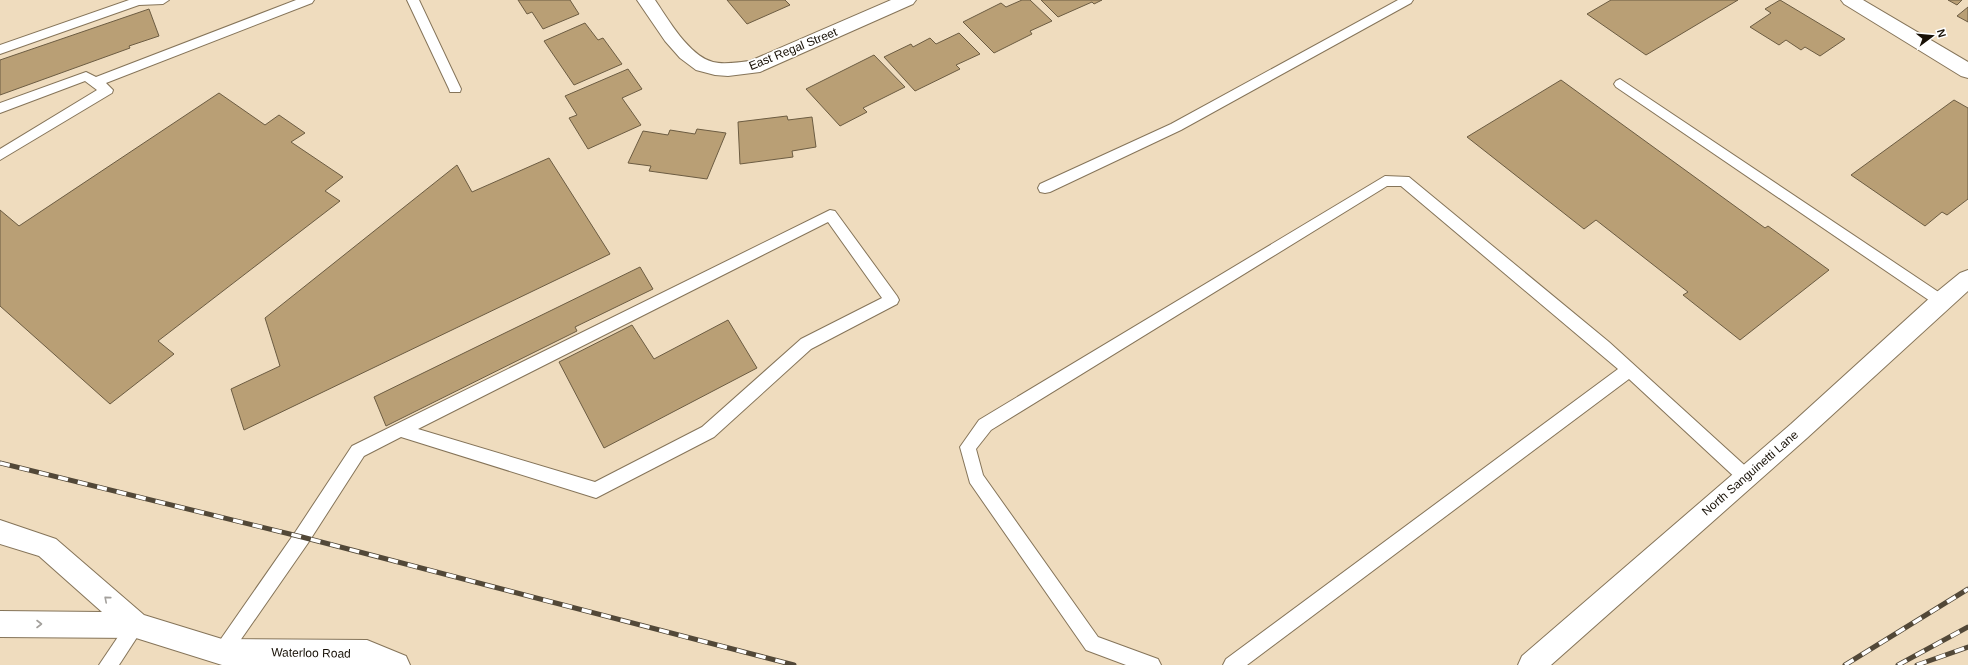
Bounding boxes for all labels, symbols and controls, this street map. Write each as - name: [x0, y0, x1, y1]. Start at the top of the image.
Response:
- north arrow: [1912, 16, 1952, 56]
- street label: East Regal Street: [747, 25, 840, 73]
- text: N: [1935, 28, 1948, 39]
- street label: North Sanguinetti Lane: [1699, 427, 1801, 519]
- one-way arrow: [104, 597, 111, 604]
- one-way arrow: [36, 620, 42, 628]
- street label: Waterloo Road: [271, 645, 351, 661]

